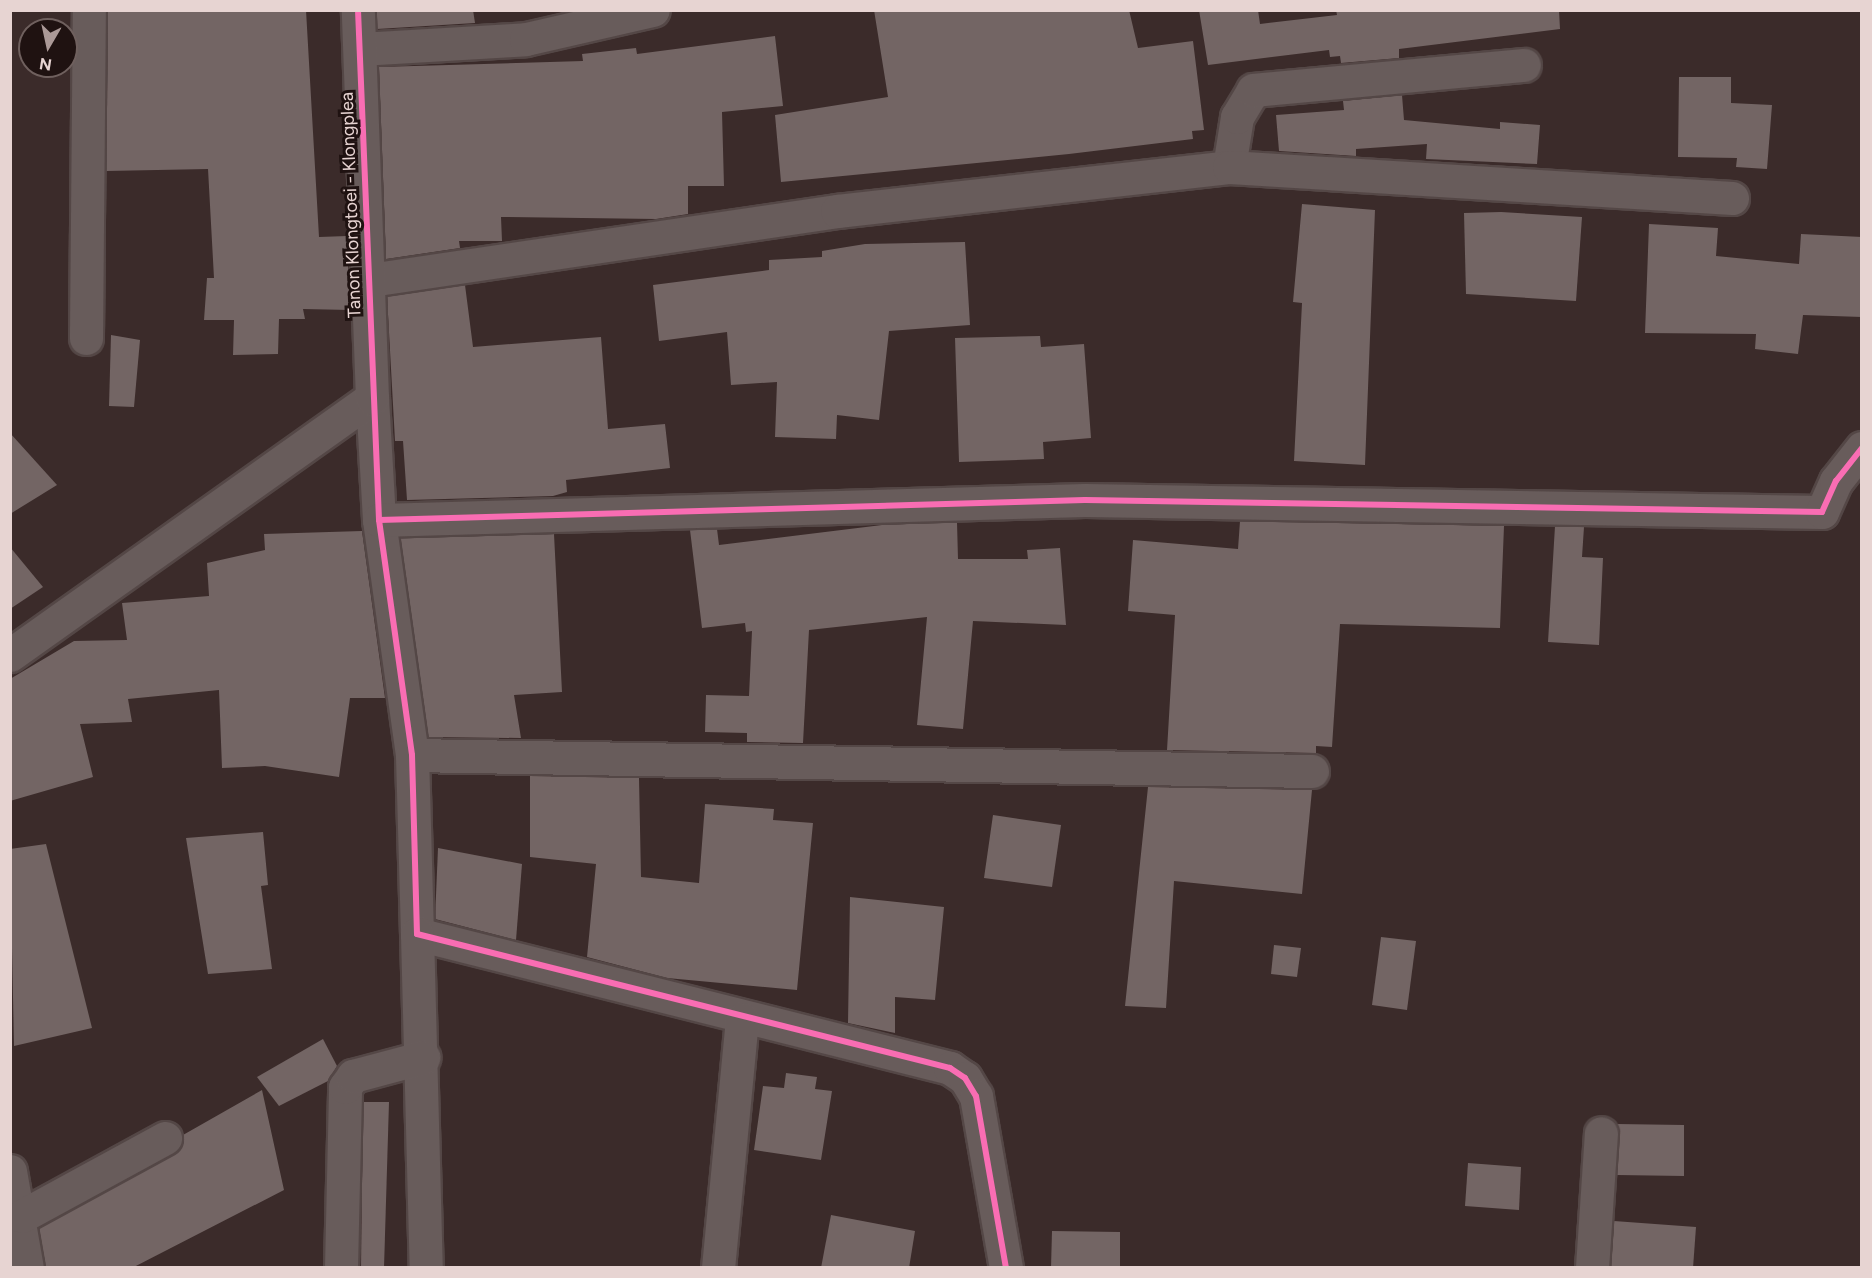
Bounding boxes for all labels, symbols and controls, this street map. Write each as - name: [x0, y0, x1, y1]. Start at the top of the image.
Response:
- north arrow: [18, 18, 78, 78]
- text: N: [38, 54, 53, 75]
- street label: Tanon Klongtoei - Klongplea: [336, 92, 366, 318]

